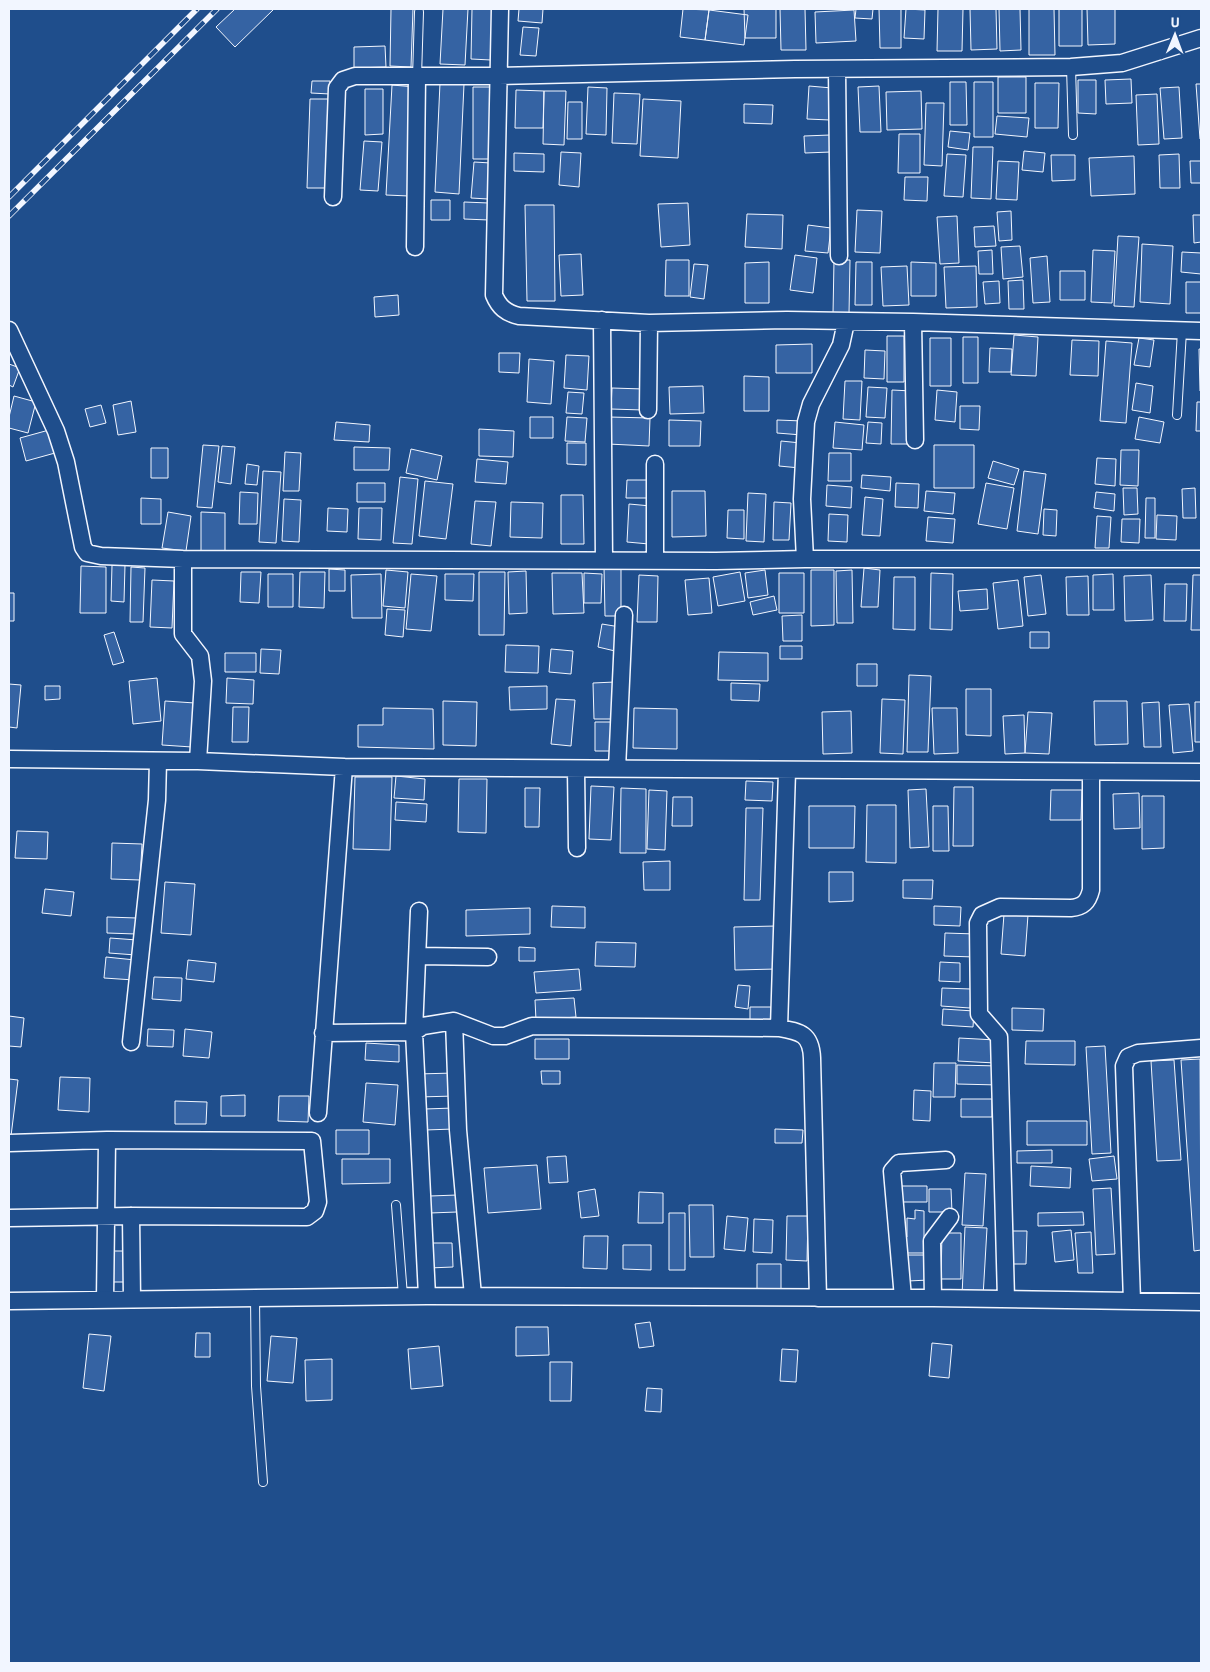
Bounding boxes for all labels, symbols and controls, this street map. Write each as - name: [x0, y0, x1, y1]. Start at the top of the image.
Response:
- north arrow: [1150, 10, 1200, 60]
- text: U: [1170, 11, 1180, 32]

